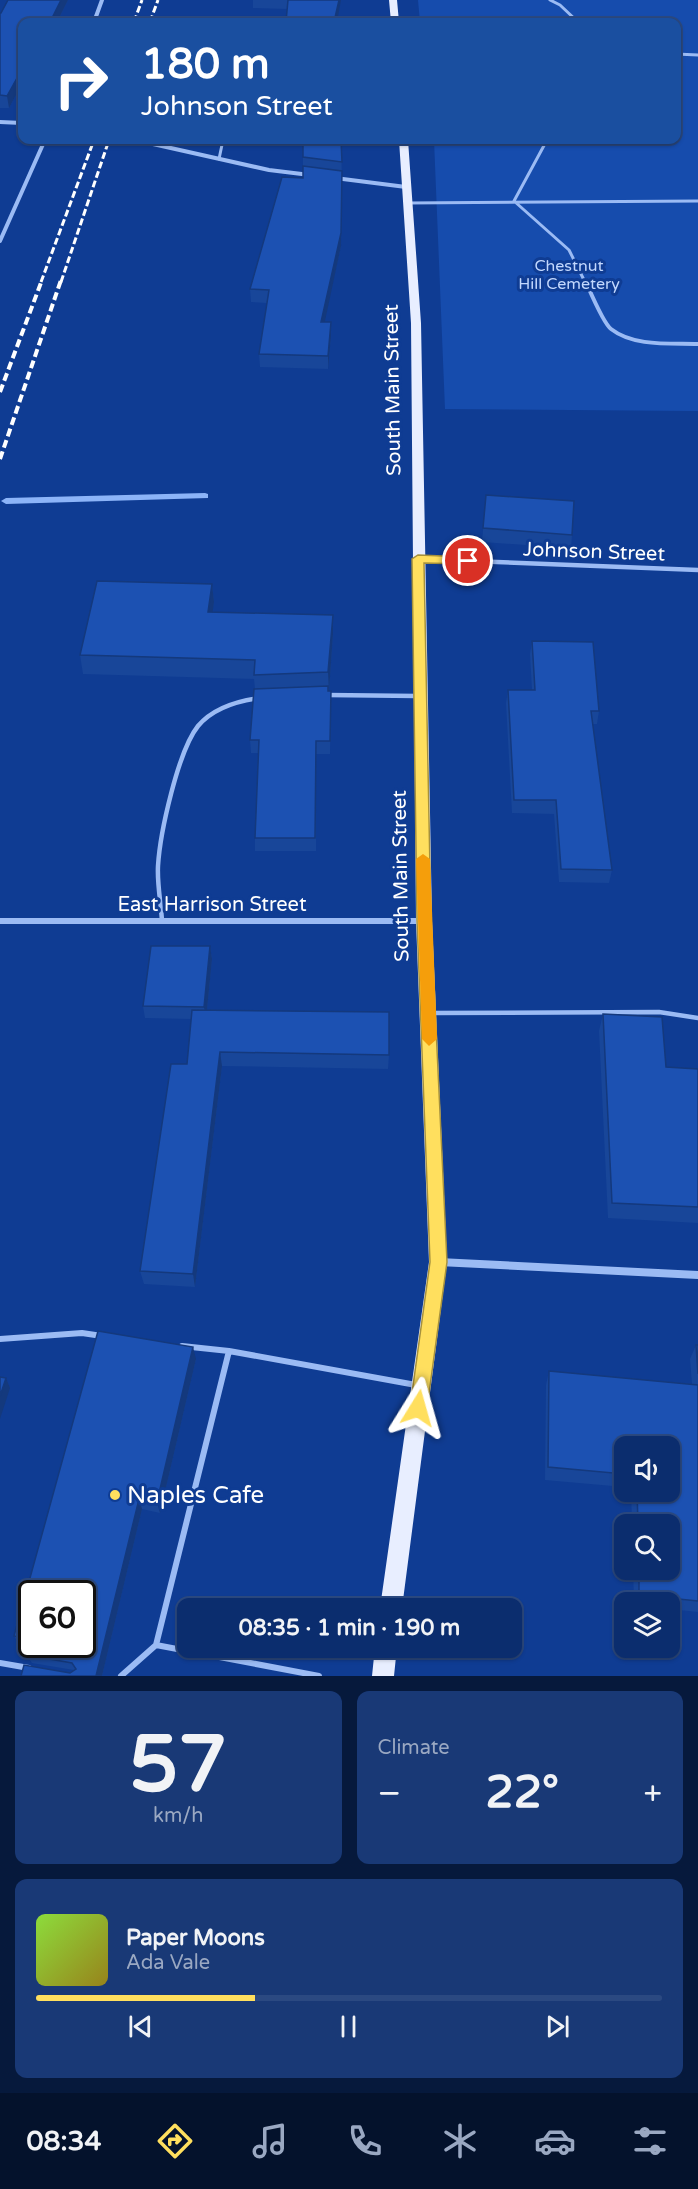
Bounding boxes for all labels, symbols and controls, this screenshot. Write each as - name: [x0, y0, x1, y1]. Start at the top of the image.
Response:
- text: 180 m: [141, 39, 270, 90]
- icon: right: [42, 42, 120, 120]
- text: Johnson Street: [141, 90, 333, 123]
- park label: Chestnut Hill Cemetery: [518, 256, 620, 294]
- street label: South Main Street: [379, 304, 406, 476]
- pin: [442, 535, 493, 586]
- street label: Johnson Street: [523, 538, 666, 566]
- icon: arrive: [451, 544, 484, 577]
- street label: South Main Street: [387, 790, 414, 962]
- street label: East Harrison Street: [117, 893, 307, 917]
- position arrow: [386, 1376, 450, 1440]
- map controls: [614, 1436, 680, 1658]
- button: sound: [614, 1436, 680, 1502]
- place label: Naples Cafe: [127, 1481, 264, 1510]
- marker: Naples Cafe: [108, 1488, 122, 1502]
- button: search: [614, 1514, 680, 1580]
- speed limit sign: 60: [18, 1580, 96, 1658]
- button: layers: [614, 1592, 680, 1658]
- text: 08:35 · 1 min · 190 m: [239, 1615, 460, 1641]
- text: 57: [129, 1718, 227, 1812]
- text: Climate: [378, 1736, 450, 1760]
- text: 22°: [485, 1766, 559, 1820]
- text: −: [378, 1774, 401, 1813]
- text: +: [643, 1774, 662, 1813]
- text: km/h: [153, 1804, 203, 1828]
- text: Paper Moons: [126, 1925, 265, 1951]
- text: Ada Vale: [126, 1951, 210, 1975]
- icon: previous: [124, 2010, 157, 2043]
- icon: pause: [332, 2010, 365, 2043]
- icon: next: [541, 2010, 574, 2043]
- icon: directions: [154, 2120, 196, 2162]
- icon: music: [249, 2120, 291, 2162]
- icon: phone: [344, 2120, 386, 2162]
- icon: climate: [439, 2120, 481, 2162]
- icon: car: [534, 2120, 576, 2162]
- icon: filters: [629, 2120, 671, 2162]
- text: 08:34: [27, 2125, 101, 2158]

